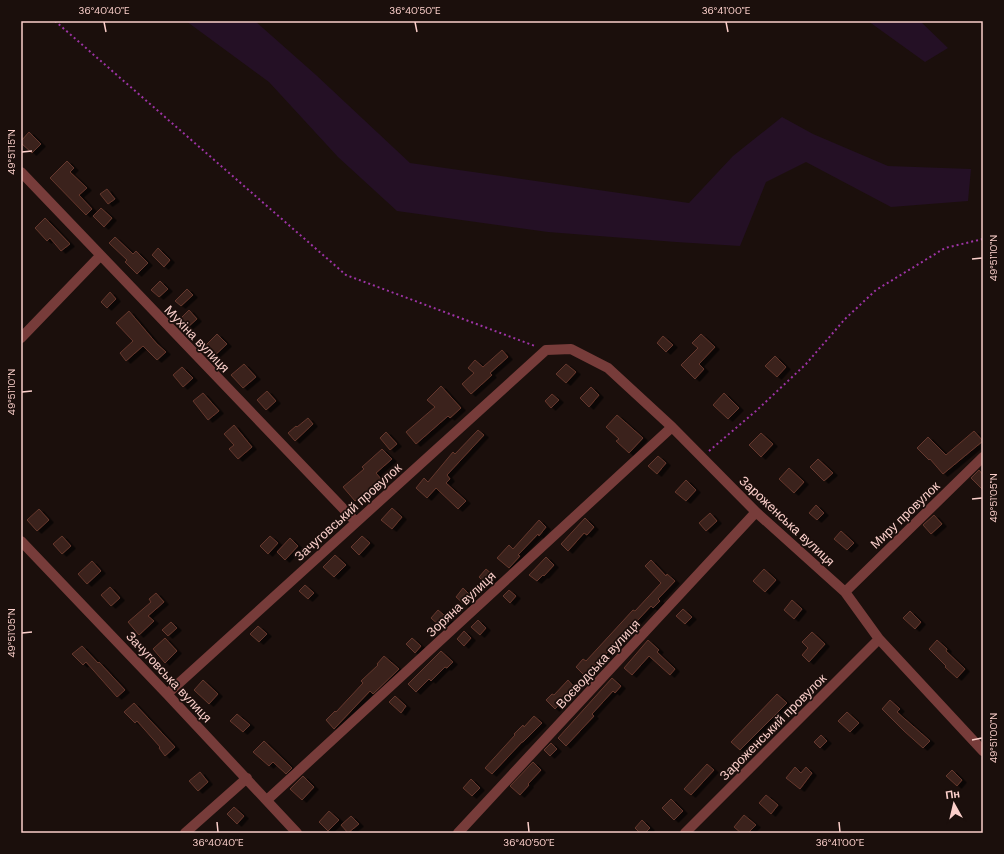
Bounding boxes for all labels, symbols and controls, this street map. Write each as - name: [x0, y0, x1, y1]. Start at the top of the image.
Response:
- text: 36°40'40"E: [78, 4, 130, 17]
- text: 36°40'50"E: [389, 4, 441, 17]
- text: 36°41'00"E: [702, 4, 751, 17]
- text: 49°51'15"N: [5, 129, 18, 175]
- text: 49°51'10"N: [987, 235, 1000, 281]
- street label: Мухіна вулиця: [161, 302, 233, 376]
- text: 49°51'10"N: [5, 369, 18, 415]
- street label: Зачуговський провулок: [291, 459, 405, 565]
- street label: Зароженська вулиця: [736, 472, 838, 570]
- text: 49°51'05"N: [987, 473, 1000, 523]
- street label: Миру провулок: [867, 477, 944, 552]
- street label: Зоряна вулиця: [423, 567, 499, 641]
- text: 49°51'05"N: [5, 608, 18, 658]
- street label: Воєводська вулиця: [552, 616, 644, 712]
- street label: Зачуговська вулиця: [122, 628, 216, 726]
- street label: Зароженський провулок: [716, 670, 830, 784]
- text: 49°51'00"N: [987, 713, 1000, 763]
- north arrow: [934, 784, 974, 824]
- text: Пн: [944, 786, 961, 802]
- text: 36°40'40"E: [192, 836, 244, 849]
- text: 36°40'50"E: [503, 836, 555, 849]
- text: 36°41'00"E: [816, 836, 865, 849]

